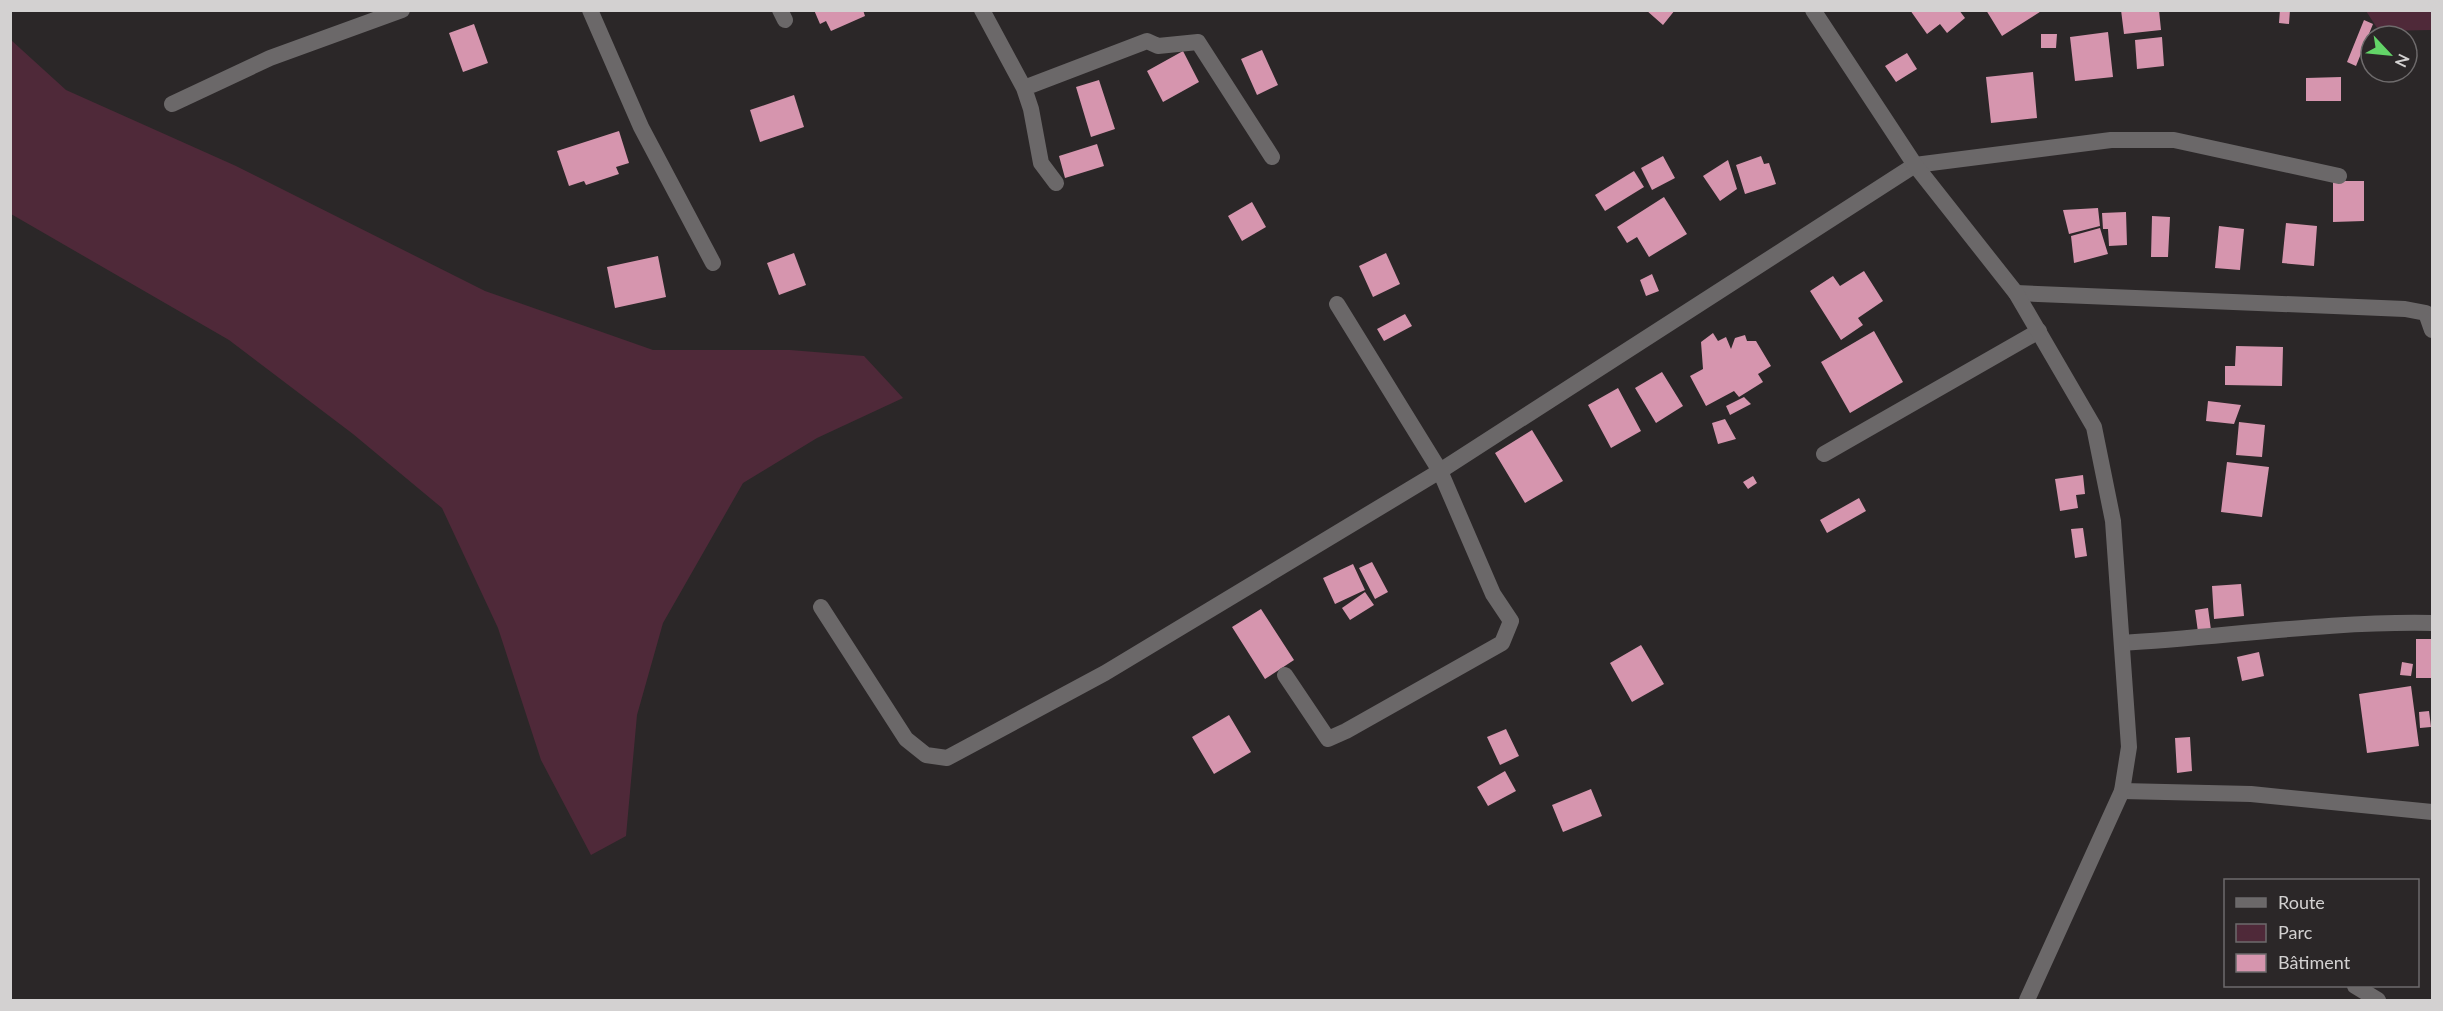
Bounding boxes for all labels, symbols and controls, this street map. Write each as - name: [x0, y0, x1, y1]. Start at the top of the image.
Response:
- north arrow: [2359, 24, 2419, 84]
- text: N: [2392, 51, 2414, 70]
- legend: [2224, 879, 2419, 987]
- text: Route: [2278, 891, 2325, 913]
- text: Parc: [2278, 921, 2313, 943]
- text: Bâtiment: [2278, 951, 2351, 973]

